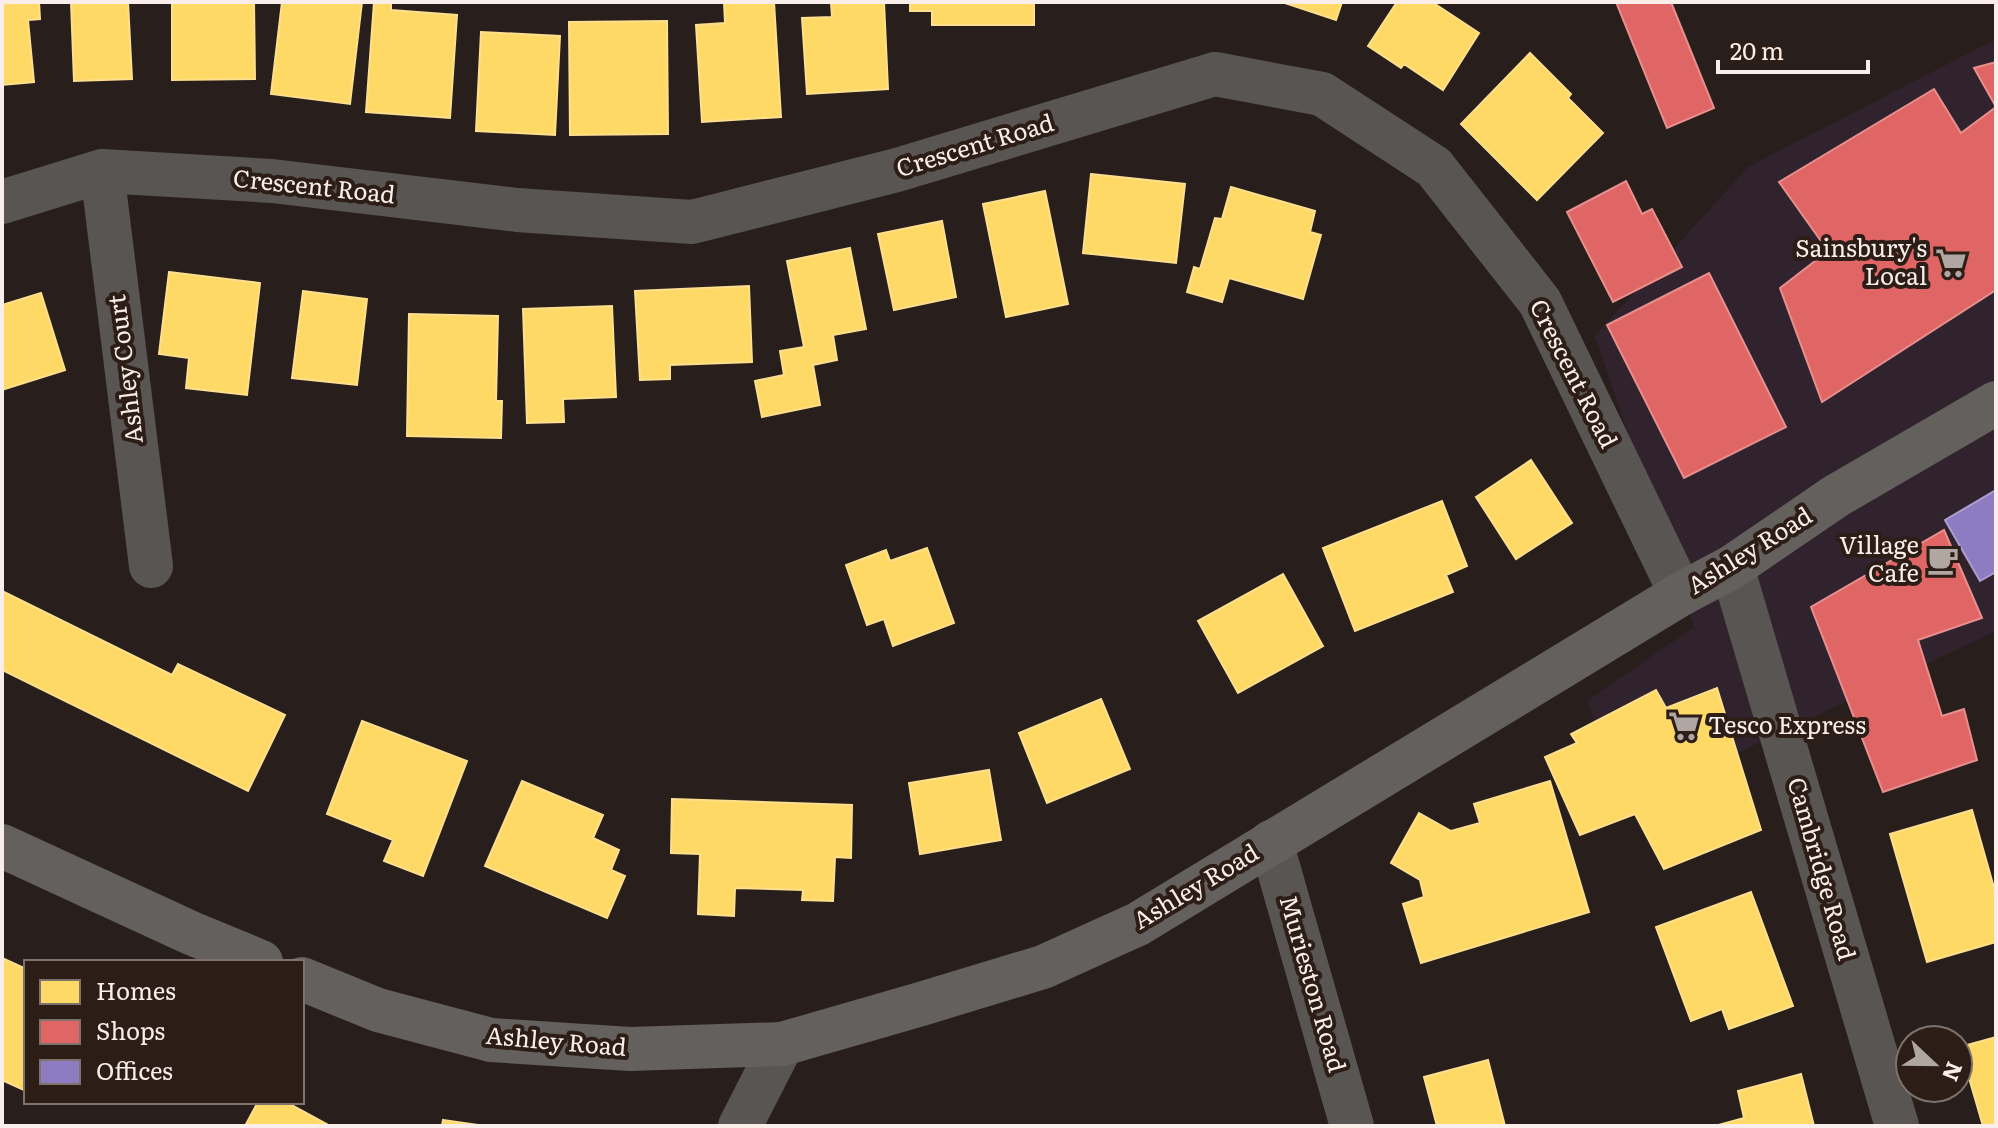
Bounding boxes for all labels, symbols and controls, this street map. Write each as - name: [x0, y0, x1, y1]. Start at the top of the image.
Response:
- scale bar: [1718, 24, 1868, 74]
- text: 20 m: [1730, 32, 1784, 67]
- street label: Crescent Road: [891, 103, 1058, 184]
- street label: Crescent Road: [231, 159, 397, 210]
- place label: Sainsbury's Local: [1795, 229, 1927, 292]
- supermarket icon: Sainsbury's Local: [1934, 246, 1968, 280]
- street label: Ashley Court: [97, 292, 150, 446]
- street label: Crescent Road: [1523, 292, 1628, 454]
- street label: Ashley Road: [1680, 496, 1818, 601]
- place label: Village Cafe: [1839, 526, 1919, 589]
- cafe icon: Village Cafe: [1926, 543, 1960, 577]
- place label: Tesco Express: [1708, 706, 1866, 741]
- supermarket icon: Tesco Express: [1667, 709, 1701, 743]
- street label: Cambridge Road: [1781, 773, 1866, 964]
- street label: Ashley Road: [1125, 833, 1264, 936]
- street label: Murieston Road: [1272, 891, 1356, 1076]
- legend: [24, 960, 304, 1104]
- text: Homes: [96, 972, 176, 1007]
- text: Shops: [96, 1012, 165, 1047]
- street label: Ashley Road: [484, 1016, 628, 1063]
- north arrow: [1894, 1024, 1974, 1104]
- text: Offices: [96, 1052, 173, 1087]
- text: N: [1935, 1057, 1973, 1087]

